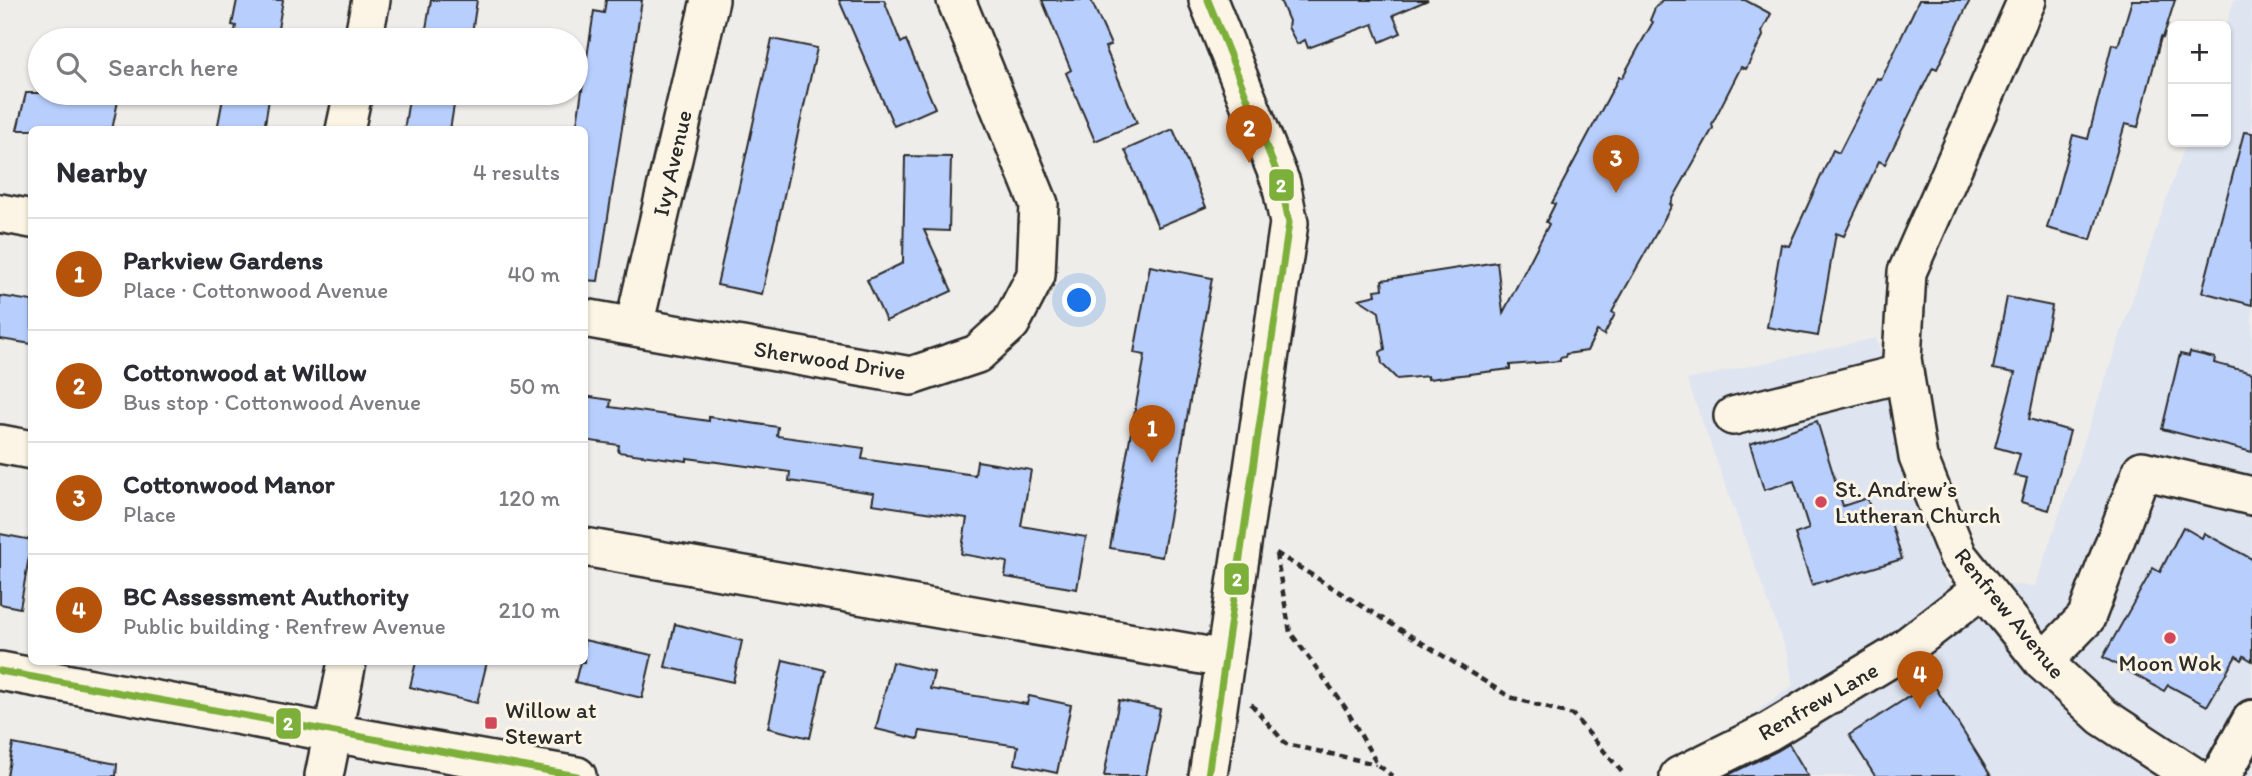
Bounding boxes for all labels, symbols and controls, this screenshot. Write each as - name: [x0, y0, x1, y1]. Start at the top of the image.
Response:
- map controls: [2168, 21, 2231, 147]
- button: +: [2168, 21, 2231, 84]
- search box: [28, 28, 588, 105]
- icon: search: [52, 48, 90, 86]
- text: Search here: [108, 51, 238, 83]
- button: −: [2168, 84, 2231, 147]
- pin: 2: [1226, 105, 1272, 163]
- street label: Ivy Avenue: [646, 107, 698, 219]
- pin: 3: [1593, 135, 1639, 193]
- text: Nearby: [56, 153, 147, 190]
- text: 4 results: [473, 158, 560, 186]
- line badge: 2: [1268, 168, 1295, 202]
- text: 2: [1276, 174, 1286, 197]
- text: Parkview Gardens: [123, 244, 323, 276]
- text: 1: [74, 260, 84, 288]
- text: 40 m: [507, 260, 560, 288]
- text: Place · Cottonwood Avenue: [123, 276, 388, 304]
- your location: [1062, 283, 1096, 317]
- street label: Sherwood Drive: [752, 334, 908, 386]
- text: Cottonwood at Willow: [123, 356, 367, 388]
- text: 2: [73, 372, 85, 400]
- text: 50 m: [509, 372, 560, 400]
- text: Bus stop · Cottonwood Avenue: [123, 388, 421, 416]
- pin: 1: [1129, 405, 1175, 463]
- text: Cottonwood Manor: [123, 468, 335, 500]
- place label: St. Andrew’s Lutheran Church: [1835, 475, 2001, 529]
- text: 3: [73, 484, 85, 512]
- text: 120 m: [499, 484, 560, 512]
- marker: St. Andrew’s Lutheran Church: [1813, 494, 1829, 510]
- text: Place: [123, 500, 176, 528]
- street label: Renfrew Avenue: [1949, 542, 2071, 684]
- line badge: 2: [1223, 562, 1250, 596]
- text: 2: [1232, 568, 1242, 591]
- text: BC Assessment Authority: [123, 580, 408, 612]
- text: 4: [72, 596, 86, 624]
- text: 210 m: [499, 596, 560, 624]
- text: Public building · Renfrew Avenue: [123, 612, 446, 640]
- marker: Moon Wok: [2162, 630, 2178, 646]
- place label: Moon Wok: [2119, 649, 2222, 677]
- pin: 4: [1897, 651, 1943, 709]
- street label: Renfrew Lane: [1753, 655, 1883, 747]
- place label: Willow at Stewart: [505, 696, 597, 750]
- line badge: 2: [275, 707, 302, 740]
- text: 2: [283, 712, 293, 735]
- marker: Willow at Stewart: [483, 715, 499, 731]

